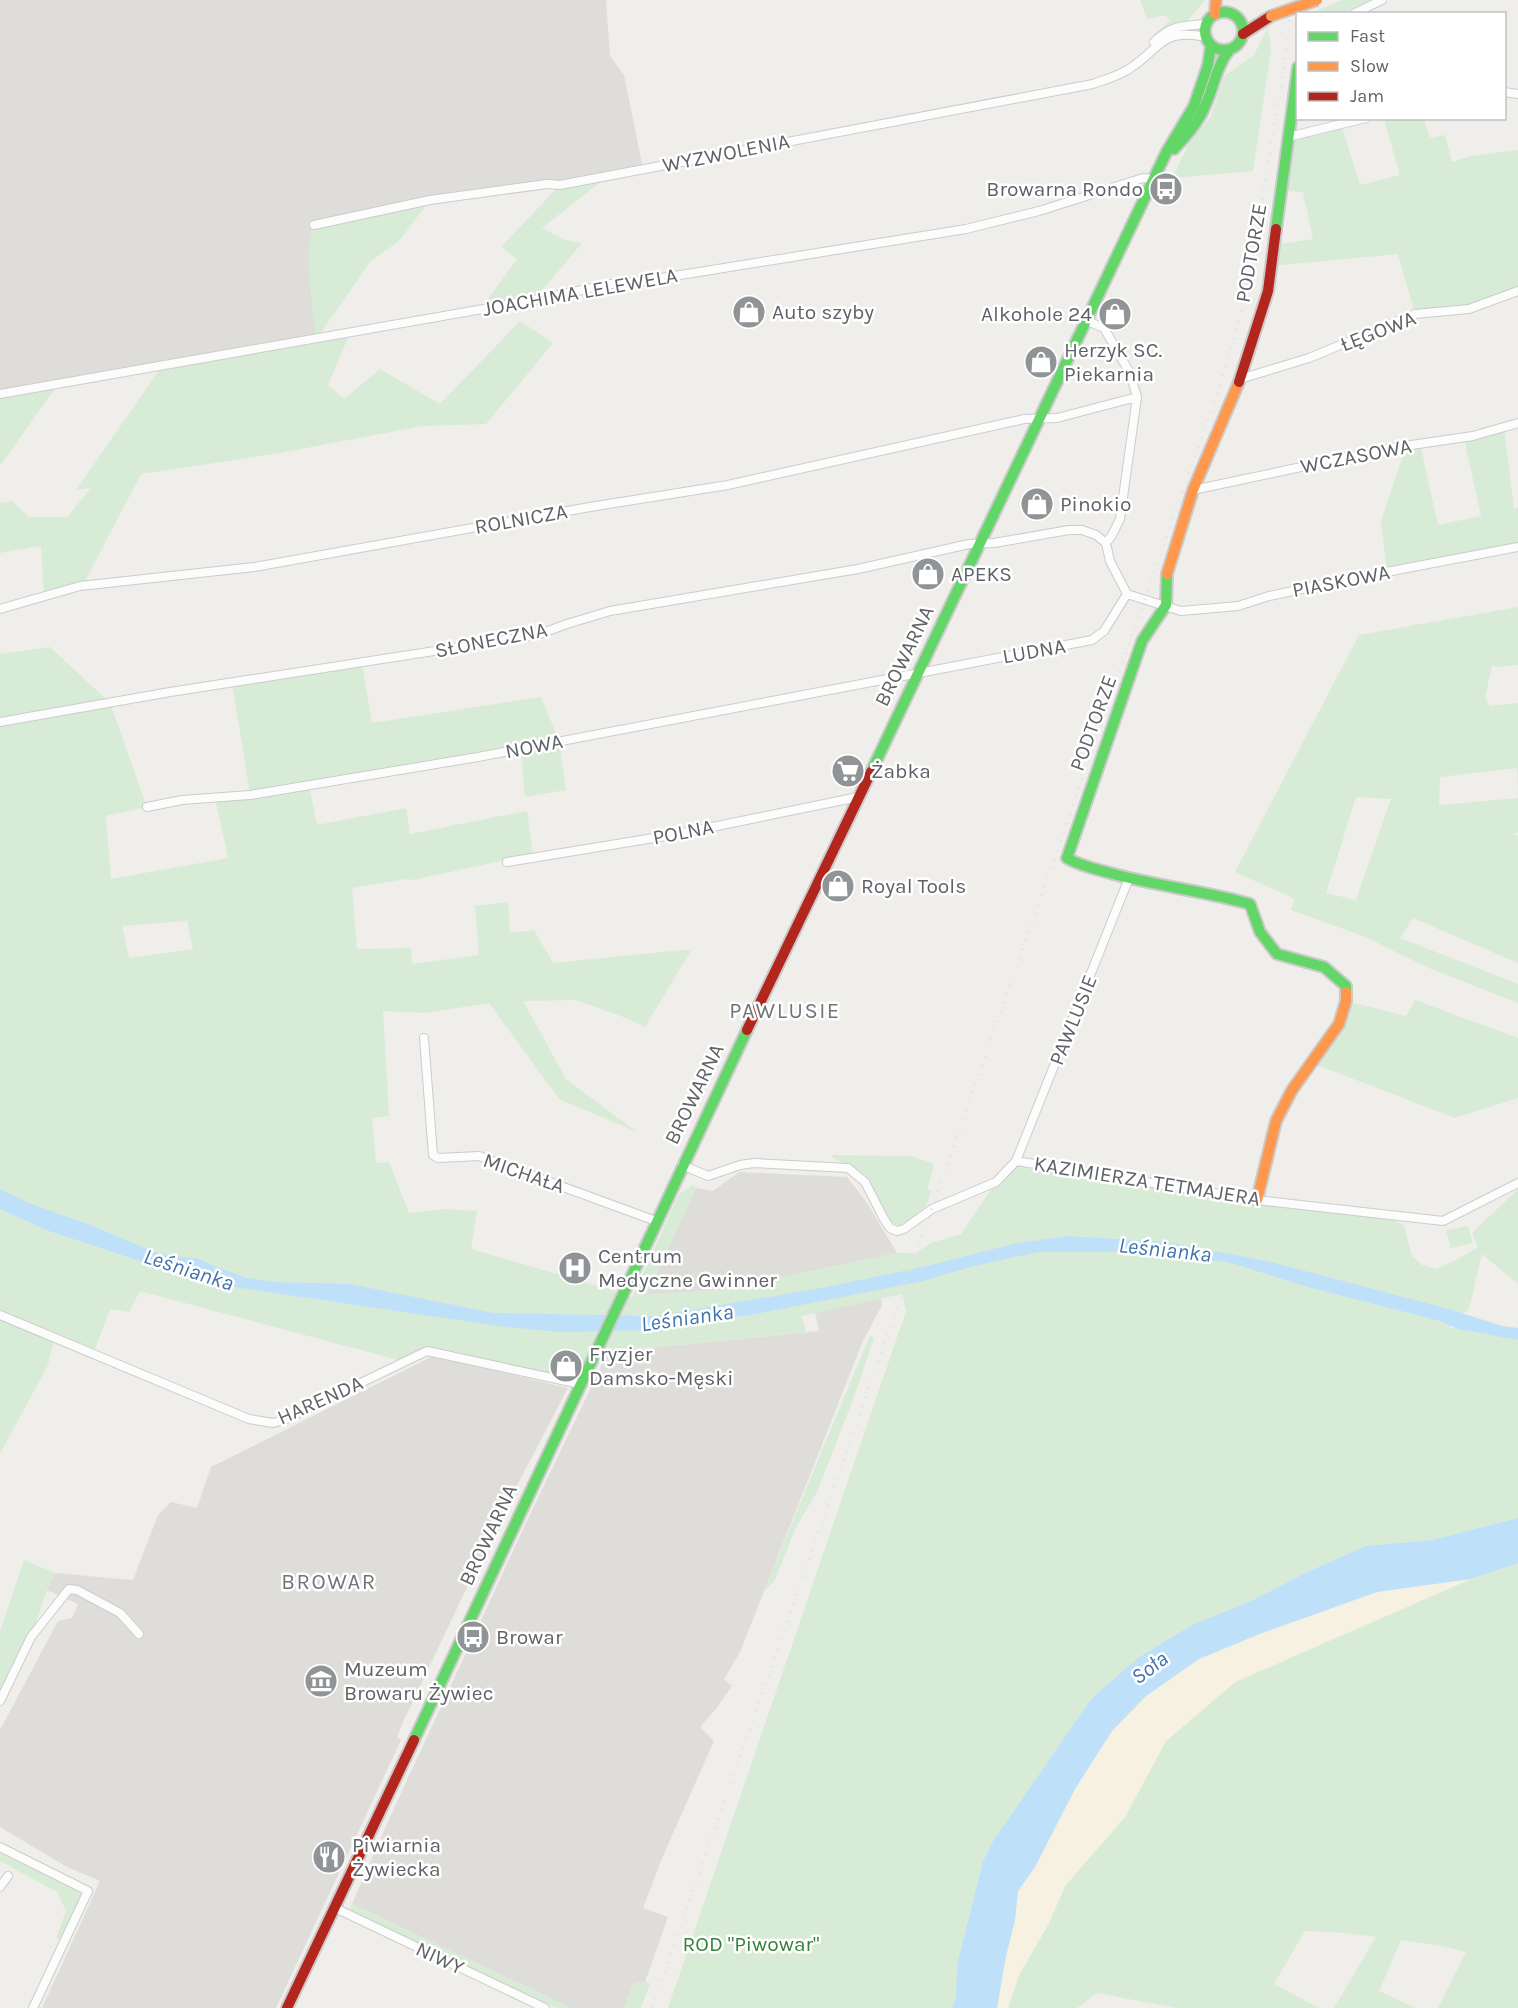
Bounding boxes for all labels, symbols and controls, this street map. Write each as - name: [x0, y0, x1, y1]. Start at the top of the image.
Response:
- legend: [1296, 12, 1506, 120]
- text: Fast: [1350, 25, 1385, 47]
- text: Slow: [1350, 55, 1389, 77]
- text: Jam: [1350, 85, 1384, 107]
- street label: WYZWOLENIA: [660, 129, 792, 177]
- bus stop icon: Browarna Rondo: [1148, 171, 1184, 207]
- place label: Browarna Rondo: [986, 177, 1143, 201]
- street label: PODTORZE: [1230, 202, 1272, 304]
- street label: JOACHIMA LELEWELA: [481, 263, 679, 321]
- shop icon: Auto szyby: [731, 294, 767, 330]
- shop icon: Alkohole 24: [1097, 296, 1133, 332]
- place label: Auto szyby: [772, 300, 874, 324]
- place label: Alkohole 24: [981, 302, 1092, 326]
- street label: ŁĘGOWA: [1337, 306, 1419, 356]
- place label: Herzyk SC. Piekarnia: [1064, 338, 1163, 386]
- shop icon: Herzyk SC. Piekarnia: [1023, 344, 1059, 380]
- street label: WCZASOWA: [1298, 433, 1414, 479]
- shop icon: Pinokio: [1019, 486, 1055, 522]
- place label: Pinokio: [1060, 492, 1132, 516]
- street label: ROLNICZA: [473, 499, 569, 539]
- shop icon: APEKS: [910, 556, 946, 592]
- street label: PIASKOWA: [1290, 560, 1392, 602]
- place label: APEKS: [951, 562, 1012, 586]
- street label: BROWARNA: [869, 602, 939, 710]
- street label: SŁONECZNA: [433, 617, 549, 663]
- street label: LUDNA: [1000, 634, 1068, 668]
- street label: PODTORZE: [1065, 672, 1121, 774]
- street label: NOWA: [503, 729, 565, 763]
- supermarket icon: Żabka: [830, 753, 866, 789]
- place label: Żabka: [871, 759, 931, 783]
- street label: POLNA: [651, 814, 715, 850]
- shop icon: Royal Tools: [820, 868, 856, 904]
- place label: Royal Tools: [861, 874, 966, 898]
- street label: PAWLUSIE: [1044, 971, 1102, 1069]
- district label: PAWLUSIE: [729, 998, 841, 1024]
- street label: BROWARNA: [659, 1040, 729, 1148]
- street label: MICHAŁA: [480, 1148, 568, 1198]
- street label: KAZIMIERZA TETMAJERA: [1032, 1151, 1262, 1211]
- water label: Leśnianka: [1117, 1232, 1213, 1268]
- water label: Leśnianka: [140, 1243, 237, 1297]
- place label: Centrum Medyczne Gwinner: [598, 1244, 777, 1292]
- hospital icon: Centrum Medyczne Gwinner: [557, 1250, 593, 1286]
- water label: Leśnianka: [639, 1299, 735, 1337]
- place label: Fryzjer Damsko-Męski: [589, 1342, 733, 1390]
- shop icon: Fryzjer Damsko-Męski: [548, 1348, 584, 1384]
- street label: HARENDA: [274, 1371, 366, 1429]
- street label: BROWARNA: [454, 1481, 522, 1589]
- district label: BROWAR: [281, 1569, 377, 1595]
- bus stop icon: Browar: [455, 1619, 491, 1655]
- place label: Browar: [496, 1625, 563, 1649]
- water label: Soła: [1126, 1646, 1173, 1690]
- place label: Muzeum Browaru Żywiec: [344, 1657, 493, 1705]
- museum icon: Muzeum Browaru Żywiec: [303, 1663, 339, 1699]
- place label: Piwiarnia Żywiecka: [352, 1833, 441, 1881]
- restaurant icon: Piwiarnia Żywiecka: [311, 1839, 347, 1875]
- park label: ROD "Piwowar": [683, 1932, 820, 1956]
- street label: NIWY: [412, 1936, 468, 1980]

